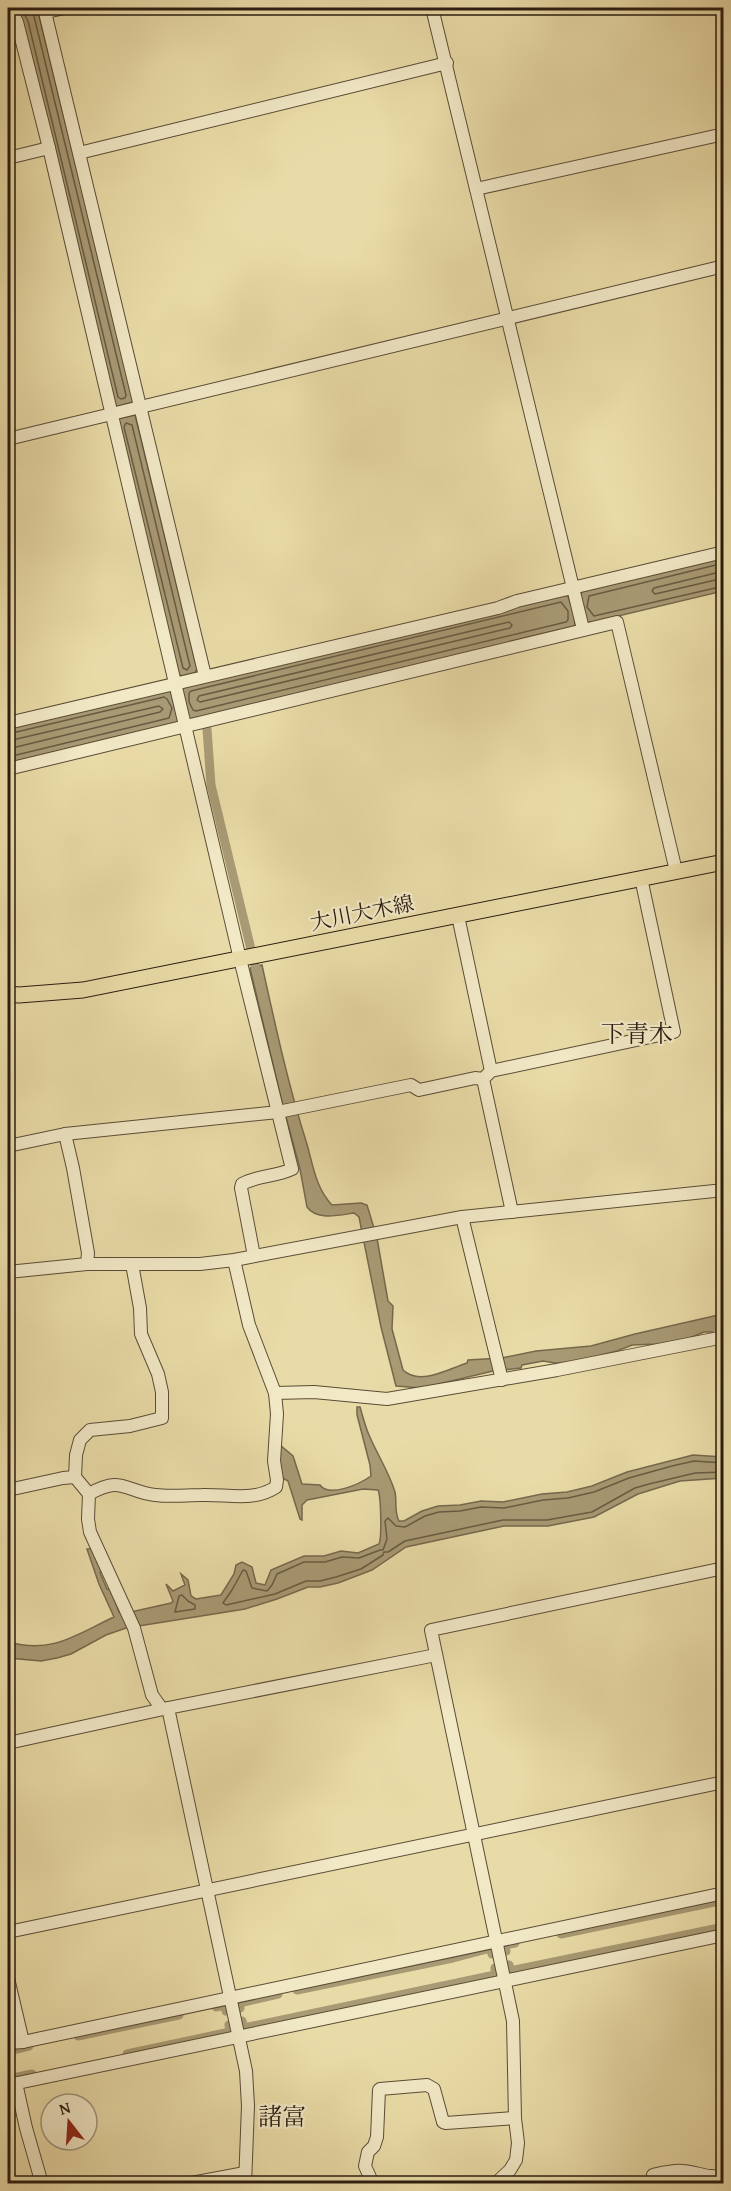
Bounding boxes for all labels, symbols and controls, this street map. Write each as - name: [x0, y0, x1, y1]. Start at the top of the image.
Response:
- street label: 大川大木線: [307, 887, 416, 938]
- district label: 下青木: [601, 1016, 673, 1051]
- north arrow: [39, 2092, 99, 2152]
- text: N: [56, 2095, 74, 2121]
- district label: 諸富: [258, 2099, 306, 2134]

